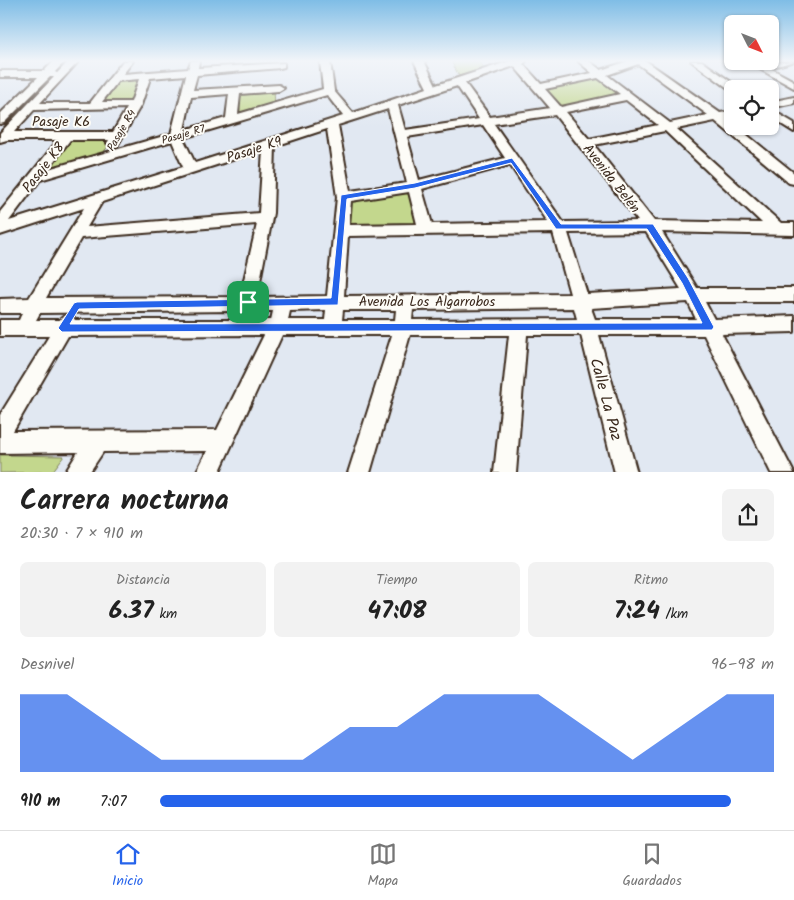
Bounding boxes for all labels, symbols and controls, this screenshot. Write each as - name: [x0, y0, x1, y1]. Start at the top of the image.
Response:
- north arrow: [724, 15, 779, 70]
- map controls: [724, 15, 779, 135]
- button: locate: [724, 80, 779, 135]
- street label: Pasaje R4: [103, 106, 141, 155]
- street label: Pasaje K6: [32, 111, 90, 133]
- street label: Pasaje R7: [159, 120, 208, 150]
- street label: Pasaje K9: [224, 131, 285, 169]
- street label: Pasaje K8: [17, 137, 71, 198]
- street label: Avenida Belén: [577, 139, 645, 218]
- pin: [227, 281, 269, 323]
- icon: arrive: [234, 288, 262, 316]
- street label: Avenida Los Algarrobos: [359, 291, 495, 313]
- street label: Calle La Paz: [583, 355, 629, 443]
- text: Carrera nocturna: [20, 479, 229, 524]
- button: share: [722, 489, 774, 541]
- text: 20:30 · 7 × 910 m: [20, 521, 143, 546]
- text: Distancia: [116, 569, 170, 591]
- text: Tiempo: [376, 569, 418, 591]
- text: Ritmo: [634, 569, 668, 591]
- text: 6.37: [109, 591, 154, 631]
- text: 47:08: [367, 591, 427, 631]
- text: 7:24: [614, 591, 660, 631]
- text: km: [154, 603, 177, 625]
- text: /km: [660, 603, 688, 625]
- text: Desnivel: [20, 652, 75, 677]
- text: 96–98 m: [711, 652, 774, 677]
- text: 910 m: [20, 789, 60, 814]
- text: 7:07: [100, 789, 127, 814]
- tab: Inicio: [112, 840, 143, 892]
- tab: Mapa: [367, 840, 398, 892]
- tab: Guardados: [623, 840, 682, 892]

